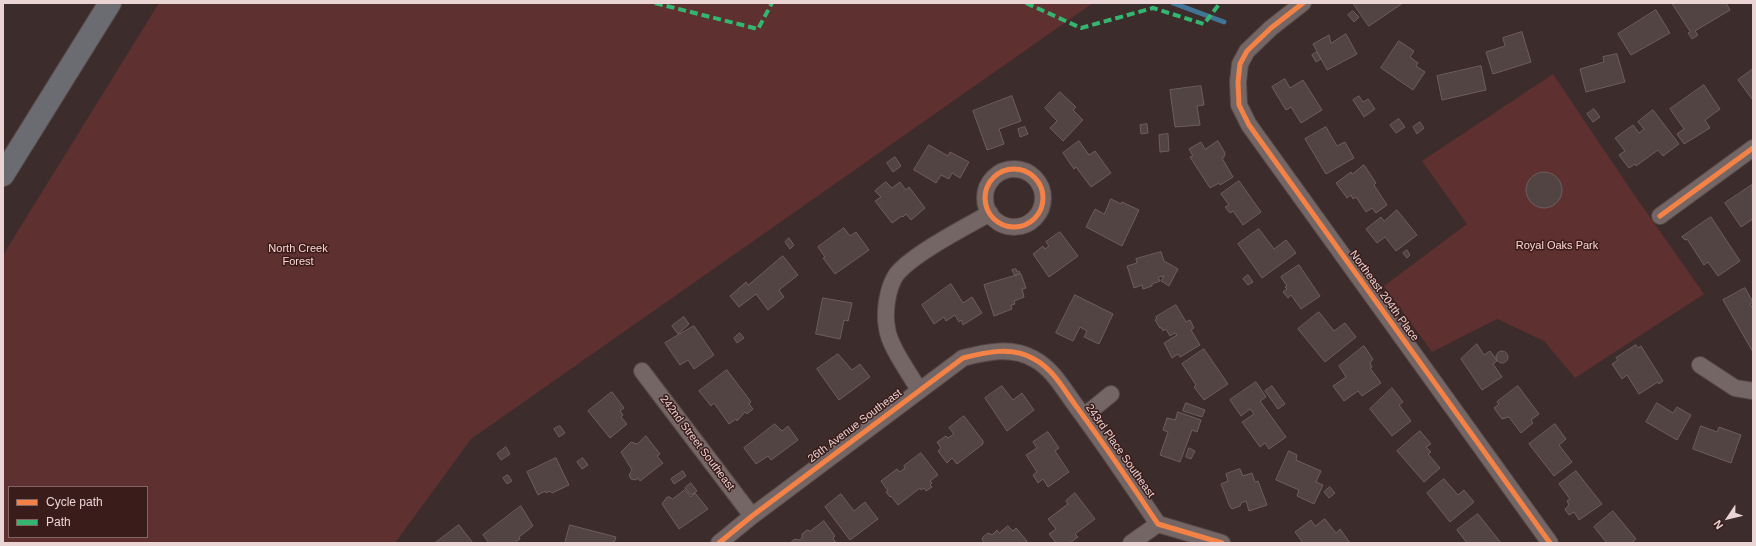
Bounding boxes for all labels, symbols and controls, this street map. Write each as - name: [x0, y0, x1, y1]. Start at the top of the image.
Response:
- park label: Royal Oaks Park: [1516, 239, 1598, 253]
- park label: North Creek Forest: [268, 242, 328, 268]
- street label: Northeast 204th Place: [1347, 248, 1421, 344]
- street label: 26th Avenue Southeast: [805, 386, 905, 466]
- street label: 242nd Street Southeast: [657, 393, 737, 493]
- street label: 243rd Place Southeast: [1083, 402, 1157, 500]
- legend: [8, 486, 148, 538]
- text: Cycle path: [46, 495, 103, 509]
- north arrow: [1708, 498, 1748, 538]
- text: Path: [46, 515, 71, 529]
- text: N: [1711, 518, 1725, 532]

